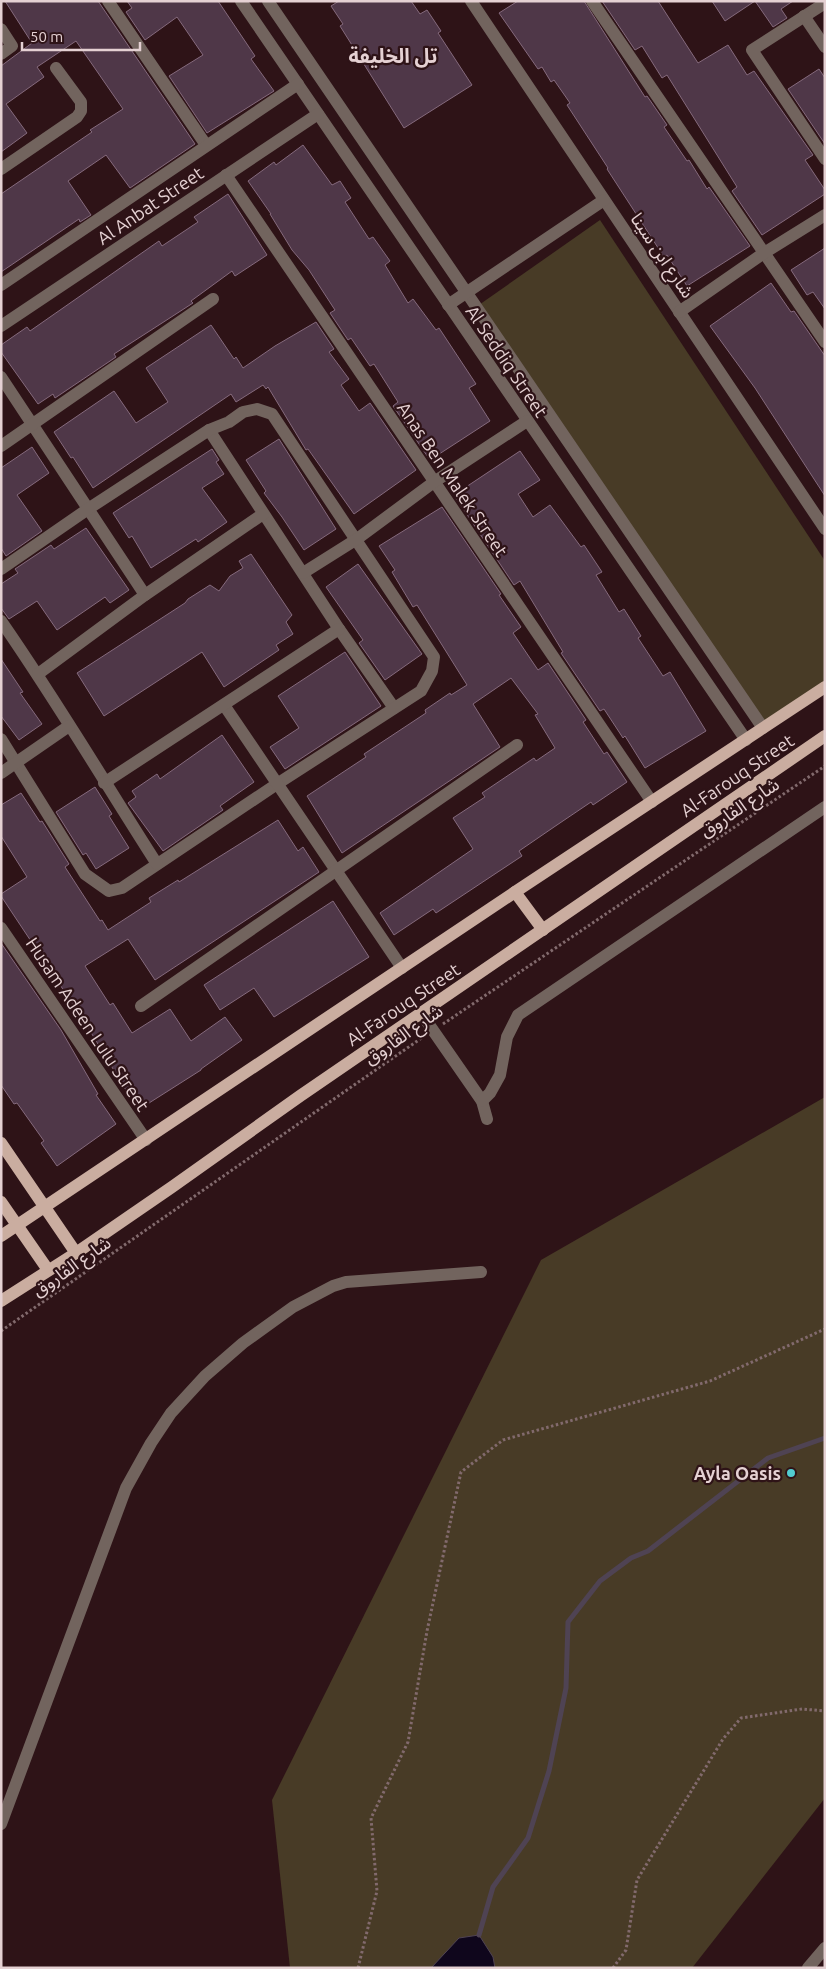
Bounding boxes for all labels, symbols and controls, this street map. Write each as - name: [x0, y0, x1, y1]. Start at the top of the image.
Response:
- scale bar: [22, 20, 140, 52]
- text: 50 m: [30, 28, 63, 45]
- district label: تل الخليفة: [349, 44, 437, 68]
- street label: Al Anbat Street: [93, 162, 207, 248]
- street label: شارع ابن سينا: [623, 209, 699, 304]
- street label: Al Seddiq Street: [462, 301, 552, 421]
- street label: Anas Ben Malek Street: [394, 398, 512, 560]
- street label: Al-Farouq Street: [677, 730, 797, 820]
- street label: شارع الفاروق: [696, 773, 785, 845]
- street label: Husam Adeen Lulu Street: [22, 933, 154, 1115]
- street label: Al-Farouq Street: [343, 959, 463, 1049]
- street label: شارع الفاروق: [360, 1000, 449, 1072]
- street label: شارع الفاروق: [28, 1232, 117, 1304]
- place label: Ayla Oasis: [694, 1463, 781, 1483]
- marker: Ayla Oasis: [785, 1467, 797, 1479]

